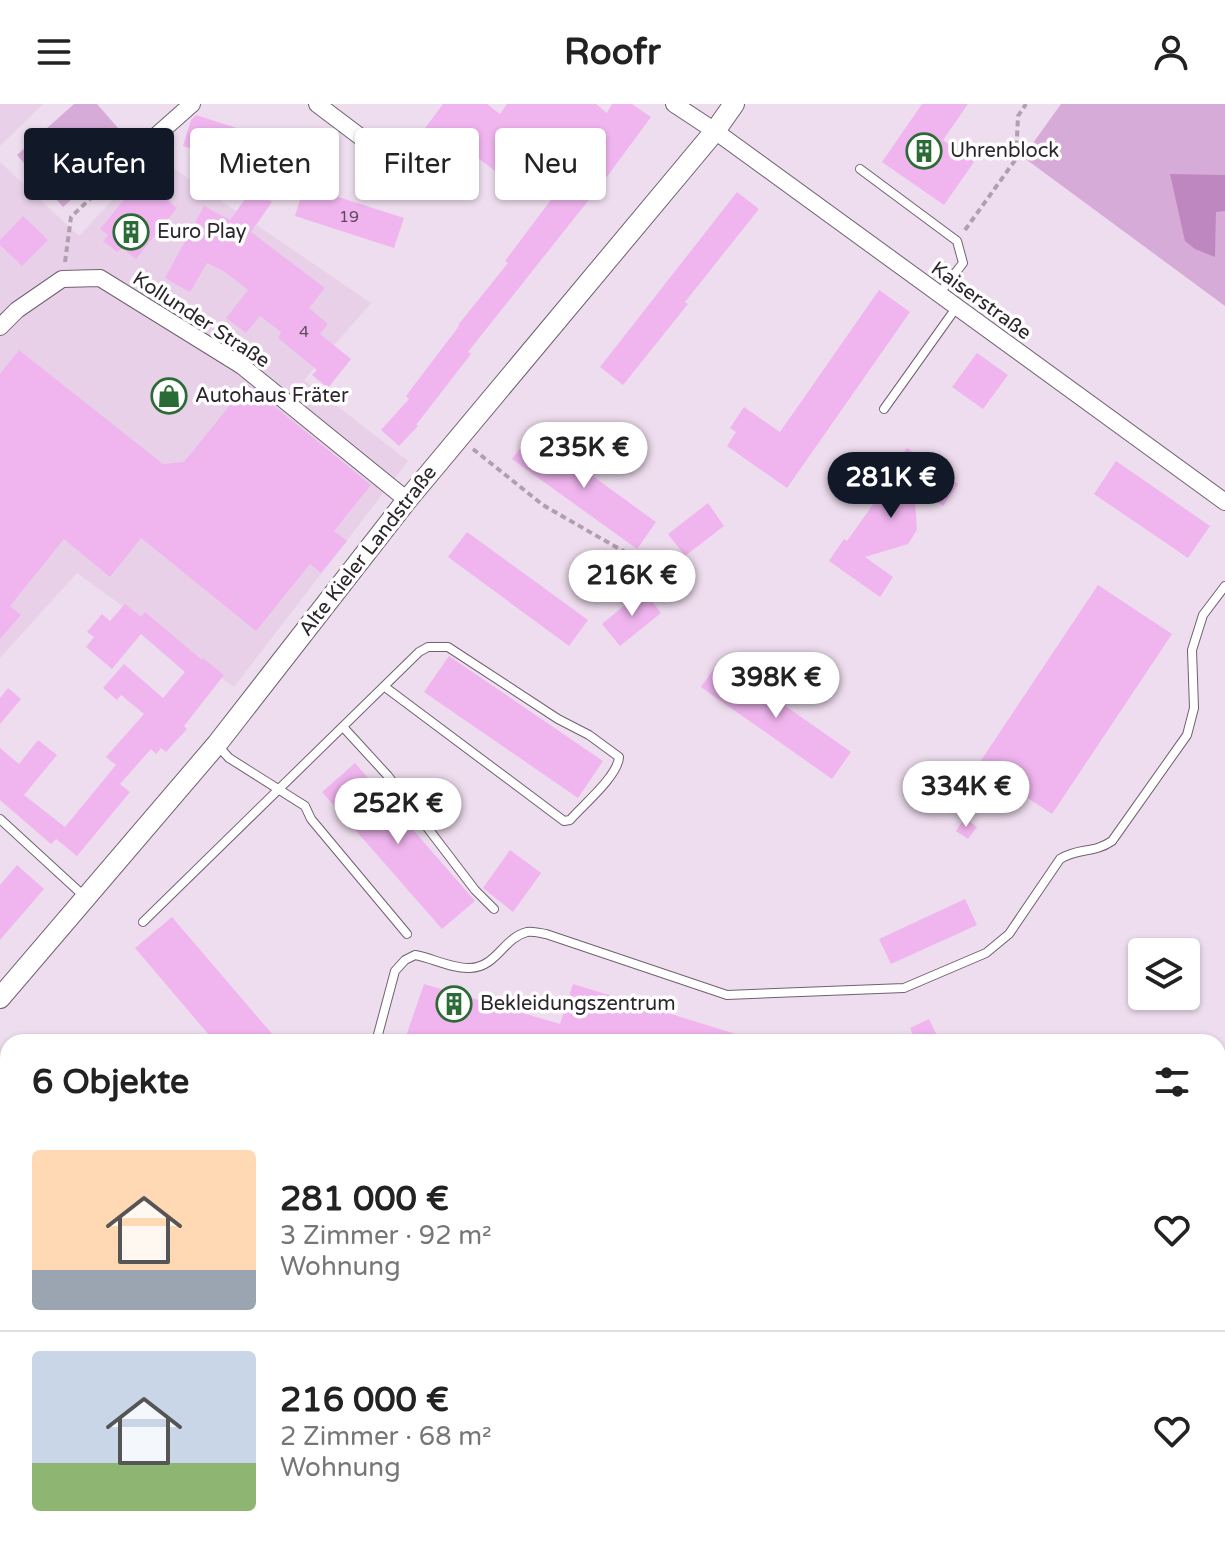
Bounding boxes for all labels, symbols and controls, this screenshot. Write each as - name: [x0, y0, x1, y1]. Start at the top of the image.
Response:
- icon: menu: [32, 30, 76, 74]
- icon: person: [1149, 30, 1193, 74]
- text: Roofr: [564, 31, 661, 74]
- chip: Kaufen: [24, 128, 174, 200]
- chip: Mieten: [190, 128, 339, 200]
- chip: Filter: [355, 128, 479, 200]
- chip: Neu: [495, 128, 606, 200]
- building icon: Uhrenblock: [905, 132, 943, 170]
- place label: Uhrenblock: [950, 139, 1059, 163]
- house number: 19: [339, 207, 359, 227]
- building icon: Euro Play: [112, 213, 150, 251]
- place label: Euro Play: [157, 220, 247, 244]
- street label: Kaiserstraße: [926, 257, 1036, 345]
- street label: Kollunder Straße: [128, 267, 274, 373]
- house number: 4: [299, 322, 309, 342]
- shop icon: Autohaus Fräter: [150, 377, 188, 415]
- place label: Autohaus Fräter: [195, 384, 349, 408]
- pin: 235K €: [519, 422, 649, 490]
- text: 235K €: [539, 432, 629, 463]
- pin: 281K €: [826, 452, 956, 520]
- street label: Alte Kieler Landstraße: [294, 461, 442, 641]
- text: 281K €: [846, 462, 936, 493]
- pin: 216K €: [567, 550, 697, 618]
- text: 216K €: [587, 560, 677, 591]
- pin: 398K €: [711, 652, 841, 720]
- text: 398K €: [731, 662, 821, 693]
- pin: 334K €: [901, 761, 1031, 829]
- text: 334K €: [921, 771, 1011, 802]
- pin: 252K €: [333, 778, 463, 846]
- text: 252K €: [353, 788, 443, 819]
- map controls: [1128, 938, 1200, 1010]
- button: layers: [1128, 938, 1200, 1010]
- building icon: Bekleidungszentrum: [435, 985, 473, 1023]
- place label: Bekleidungszentrum: [480, 992, 676, 1016]
- icon: filters: [1150, 1060, 1194, 1104]
- text: 6 Objekte: [32, 1062, 189, 1103]
- text: 281 000 €: [280, 1179, 449, 1220]
- icon: home: [96, 1182, 192, 1278]
- icon: heart: [1150, 1208, 1194, 1252]
- text: 3 Zimmer · 92 m²: [280, 1220, 492, 1251]
- text: Wohnung: [280, 1251, 401, 1282]
- text: 216 000 €: [280, 1380, 449, 1421]
- icon: home: [96, 1383, 192, 1479]
- icon: heart: [1150, 1409, 1194, 1453]
- text: 2 Zimmer · 68 m²: [280, 1421, 492, 1452]
- text: Wohnung: [280, 1452, 401, 1483]

